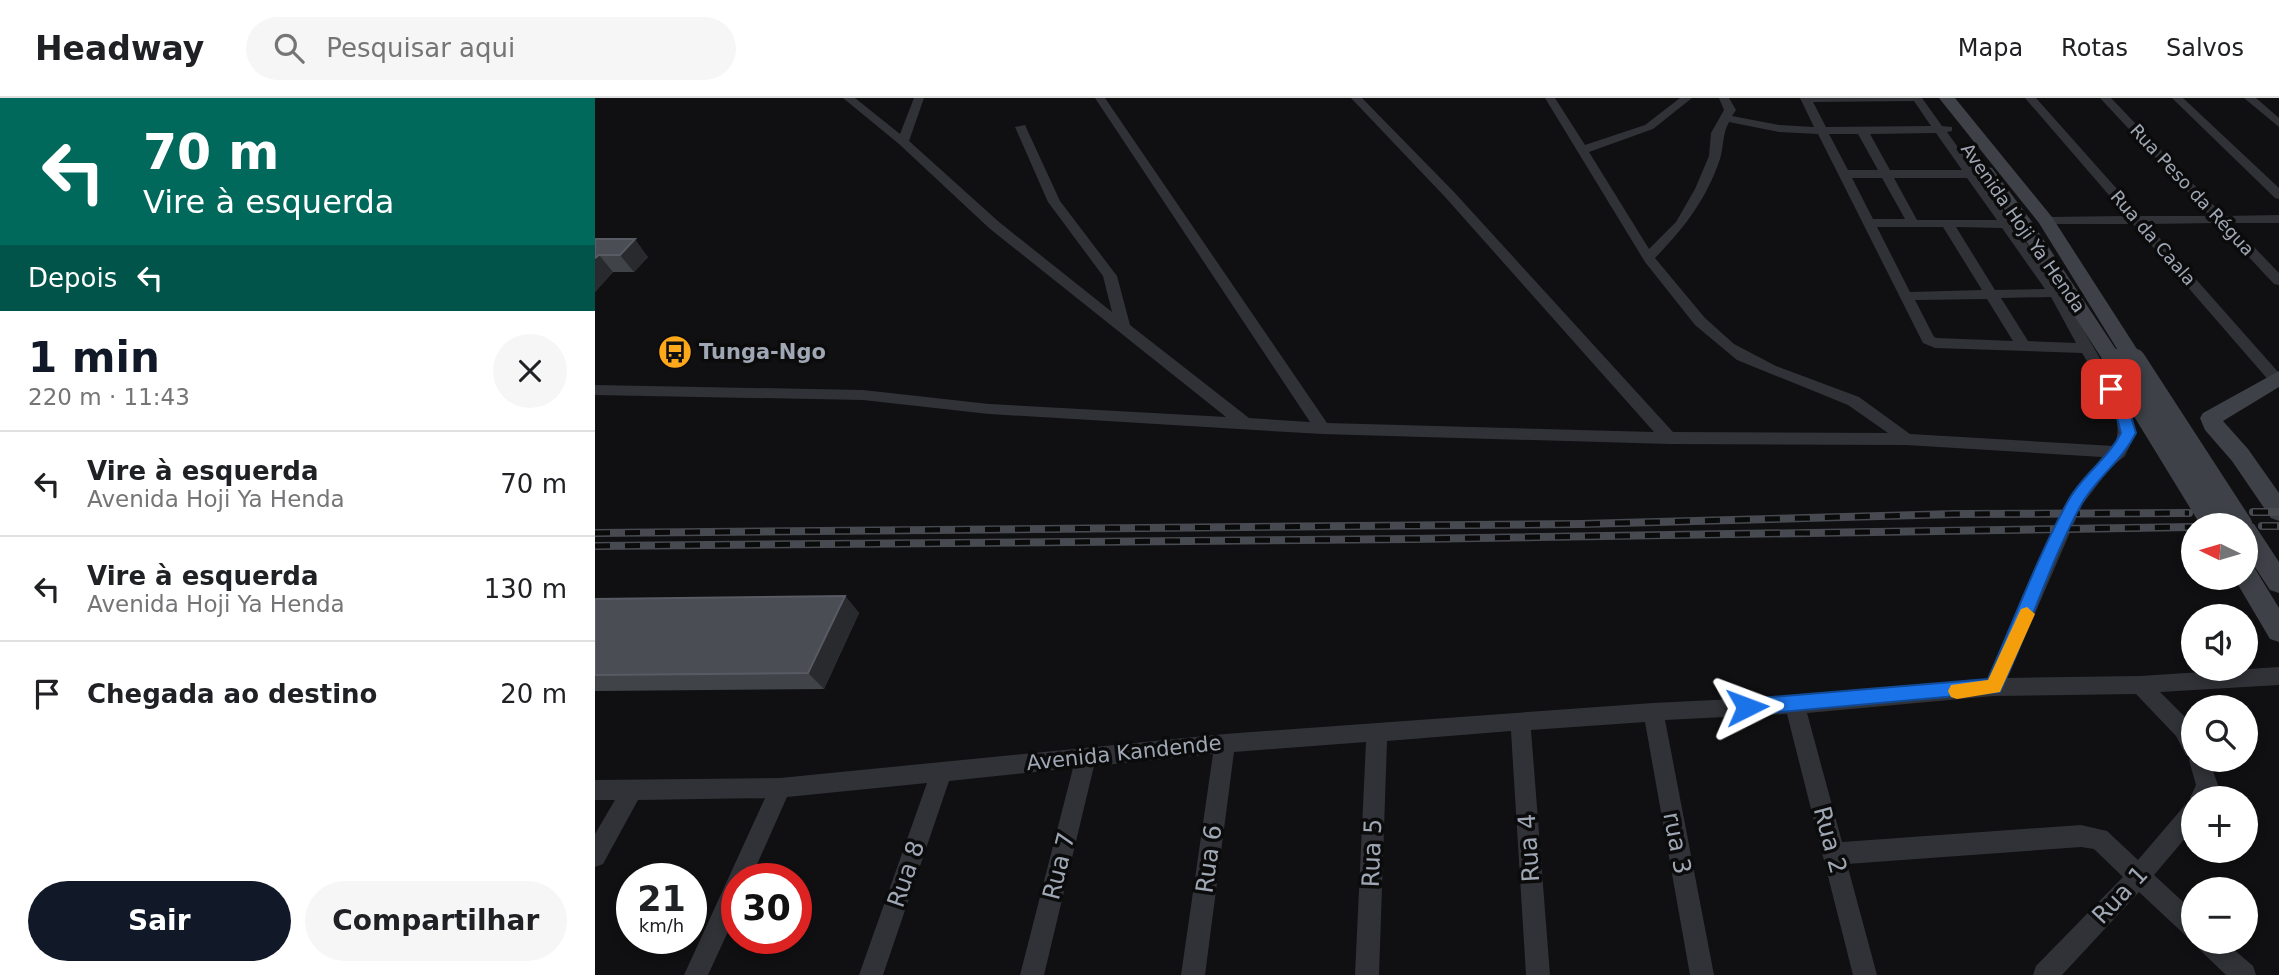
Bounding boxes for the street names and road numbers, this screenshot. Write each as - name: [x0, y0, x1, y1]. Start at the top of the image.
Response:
- street label: Rua Peso da Régua: [2126, 120, 2259, 260]
- street label: Avenida Hoji Ya Henda: [1957, 139, 2090, 316]
- street label: Rua da Caala: [2107, 186, 2200, 289]
- street label: Avenida Kandende: [1025, 731, 1223, 775]
- street label: Rua 2: [1808, 803, 1852, 877]
- street label: rua 3: [1657, 810, 1697, 876]
- street label: Rua 4: [1513, 813, 1545, 883]
- street label: Rua 5: [1357, 818, 1387, 888]
- street label: Rua 6: [1190, 823, 1228, 895]
- street label: Rua 7: [1037, 829, 1081, 903]
- street label: Rua 8: [882, 837, 930, 911]
- street label: Rua 1: [2086, 860, 2154, 930]

